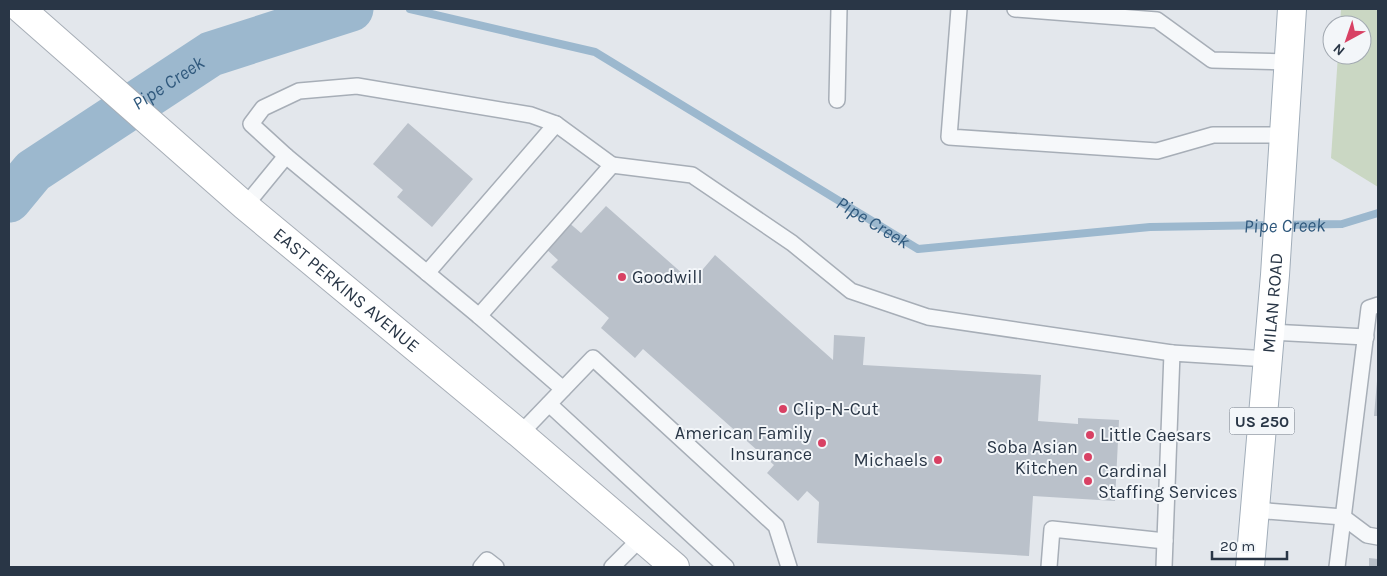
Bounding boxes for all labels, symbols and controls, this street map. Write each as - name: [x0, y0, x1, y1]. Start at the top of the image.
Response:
- north arrow: [1322, 15, 1372, 65]
- text: N: [1330, 40, 1348, 59]
- water label: Pipe Creek: [128, 51, 209, 115]
- water label: Pipe Creek: [832, 192, 914, 254]
- water label: Pipe Creek: [1244, 214, 1326, 238]
- street label: EAST PERKINS AVENUE: [269, 223, 424, 357]
- street label: MILAN ROAD: [1257, 252, 1287, 354]
- place label: Goodwill: [632, 266, 702, 288]
- marker: Goodwill: [616, 271, 628, 283]
- place label: Clip-N-Cut: [793, 398, 879, 420]
- marker: Clip-N-Cut: [777, 403, 789, 415]
- road number: US 250: [1230, 408, 1294, 434]
- place label: American Family Insurance: [675, 422, 813, 465]
- place label: Little Caesars: [1100, 424, 1211, 446]
- marker: Little Caesars: [1084, 429, 1096, 441]
- place label: Soba Asian Kitchen: [986, 436, 1078, 479]
- marker: American Family Insurance: [816, 437, 828, 449]
- place label: Michaels: [854, 449, 928, 471]
- marker: Soba Asian Kitchen: [1082, 451, 1094, 463]
- marker: Michaels: [932, 454, 944, 466]
- place label: Cardinal Staffing Services: [1098, 460, 1238, 503]
- marker: Cardinal Staffing Services: [1082, 475, 1094, 487]
- scale bar: [1212, 528, 1287, 560]
- text: 20 m: [1220, 537, 1255, 555]

